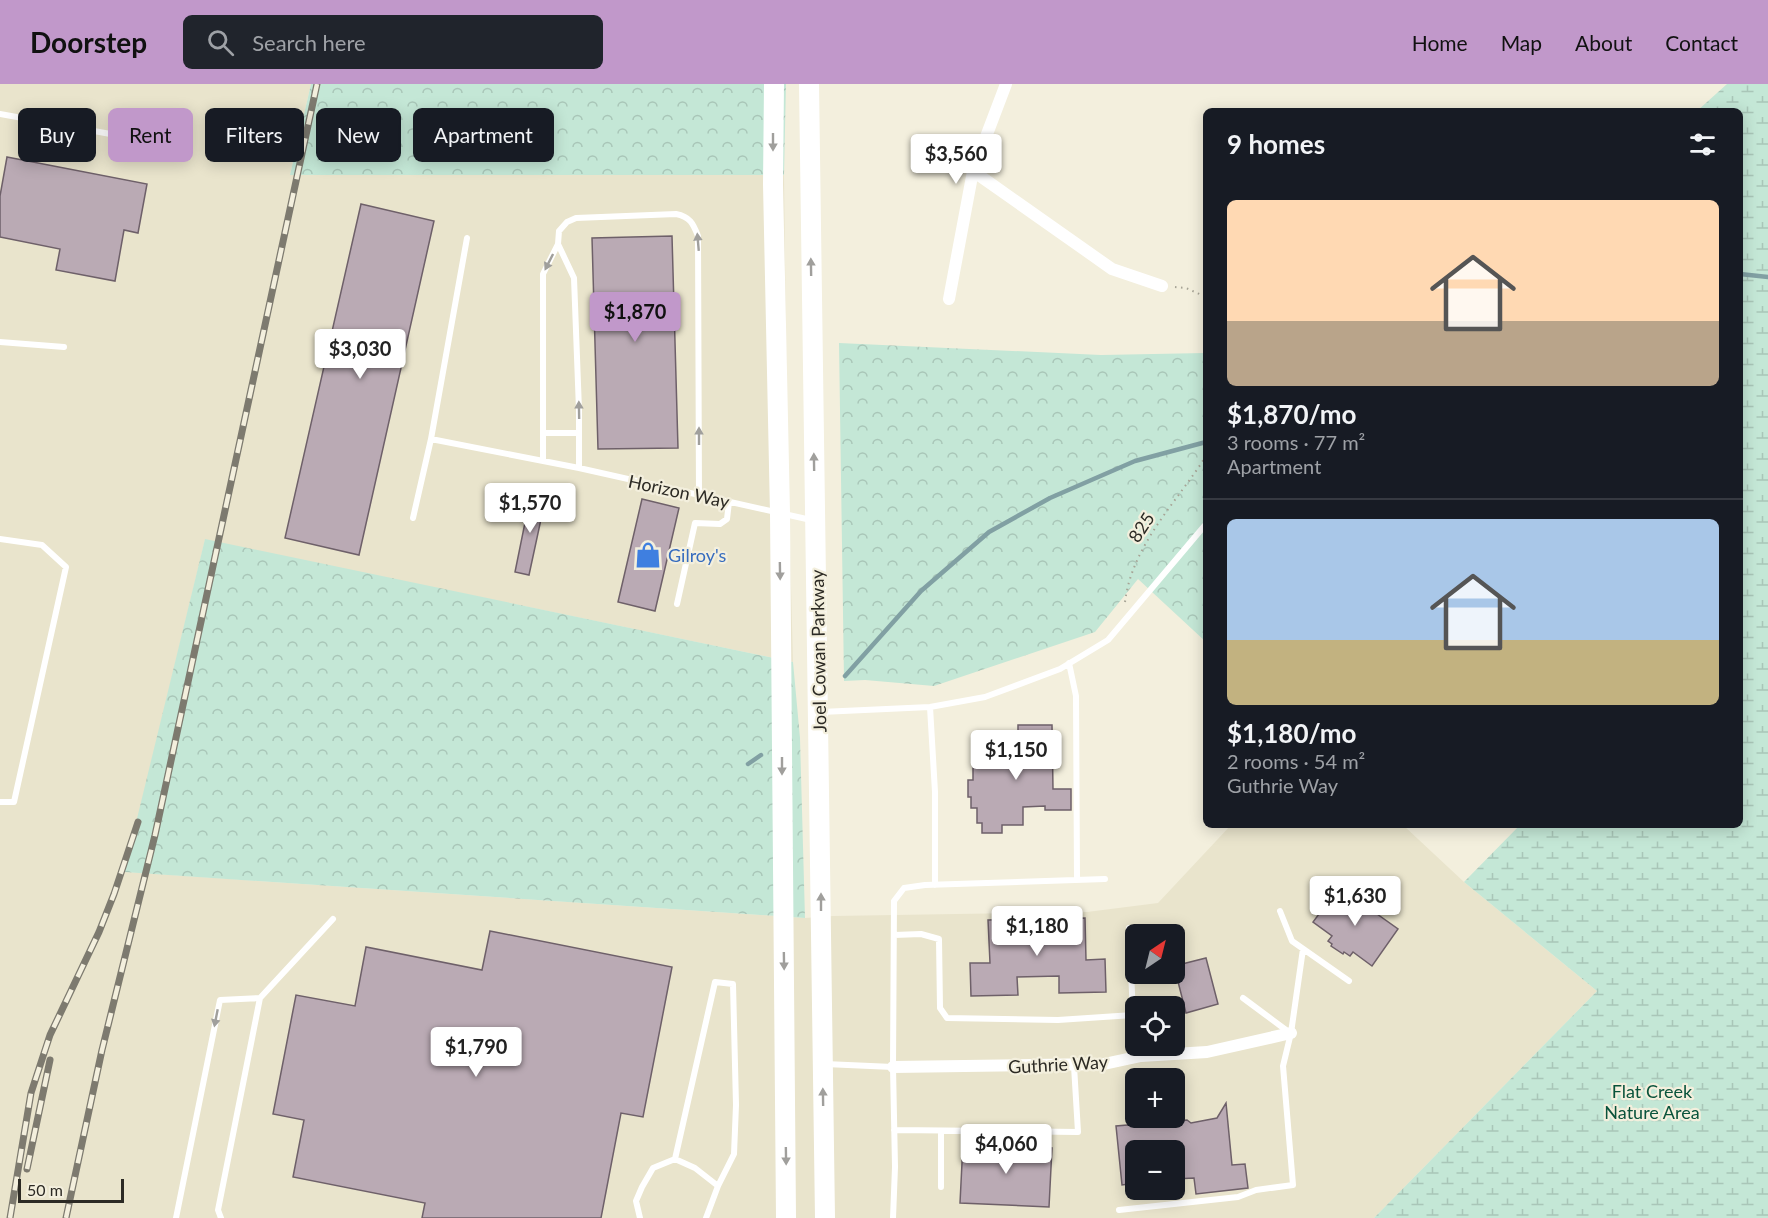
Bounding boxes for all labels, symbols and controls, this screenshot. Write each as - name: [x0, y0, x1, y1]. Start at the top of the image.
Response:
- search box: [183, 15, 603, 69]
- text: Doorstep: [30, 25, 147, 59]
- icon: search: [204, 26, 237, 59]
- text: Search here: [252, 29, 366, 56]
- text: Home: [1412, 30, 1468, 55]
- text: Map: [1501, 30, 1542, 55]
- text: About: [1575, 30, 1632, 55]
- text: Contact: [1665, 30, 1738, 55]
- chip: Buy: [18, 108, 96, 162]
- chip: Rent: [108, 108, 193, 162]
- chip: Filters: [205, 108, 304, 162]
- chip: New: [316, 108, 401, 162]
- chip: Apartment: [413, 108, 554, 162]
- text: 9 homes: [1227, 128, 1325, 160]
- icon: filters: [1686, 128, 1719, 161]
- one-way arrow: [768, 133, 778, 152]
- pin: $3,560: [907, 134, 1005, 185]
- text: $3,560: [925, 141, 987, 165]
- one-way arrow: [693, 232, 702, 251]
- icon: home: [1419, 239, 1527, 347]
- one-way arrow: [545, 253, 554, 270]
- one-way arrow: [806, 258, 815, 277]
- pin: $1,870: [586, 292, 684, 343]
- text: $1,870: [604, 299, 666, 323]
- pin: $3,030: [311, 329, 409, 380]
- text: $3,030: [329, 336, 391, 360]
- text: $1,870/mo: [1227, 398, 1357, 430]
- one-way arrow: [574, 400, 584, 419]
- one-way arrow: [694, 427, 703, 446]
- text: 3 rooms · 77 m²: [1227, 430, 1365, 454]
- one-way arrow: [810, 453, 819, 472]
- text: Apartment: [1227, 454, 1321, 478]
- street label: Horizon Way: [626, 470, 732, 513]
- pin: $1,570: [481, 483, 579, 534]
- text: $1,570: [499, 490, 561, 514]
- street label: 825: [1123, 508, 1159, 546]
- shop icon: Gilroy's: [633, 540, 663, 570]
- place label: Gilroy's: [668, 544, 727, 566]
- icon: home: [1419, 558, 1527, 666]
- one-way arrow: [775, 562, 785, 581]
- street label: Joel Cowan Parkway: [806, 569, 830, 732]
- text: $1,180/mo: [1227, 717, 1357, 749]
- pin: $1,150: [967, 730, 1065, 781]
- text: $1,150: [985, 737, 1047, 761]
- text: 2 rooms · 54 m²: [1227, 749, 1365, 773]
- one-way arrow: [777, 757, 787, 776]
- text: Guthrie Way: [1227, 773, 1338, 797]
- pin: $1,630: [1306, 876, 1404, 927]
- text: $1,630: [1324, 883, 1386, 907]
- one-way arrow: [816, 892, 826, 911]
- pin: $1,180: [988, 906, 1086, 957]
- text: $1,180: [1006, 913, 1068, 937]
- north arrow: [1125, 924, 1185, 984]
- map controls: [1125, 924, 1185, 1200]
- one-way arrow: [779, 952, 788, 971]
- button: locate: [1125, 996, 1185, 1056]
- one-way arrow: [211, 1009, 220, 1028]
- pin: $1,790: [427, 1027, 525, 1078]
- text: $1,790: [445, 1034, 507, 1058]
- street label: Guthrie Way: [1008, 1050, 1109, 1078]
- button: +: [1125, 1068, 1185, 1128]
- park label: Flat Creek Nature Area: [1604, 1080, 1700, 1123]
- one-way arrow: [818, 1087, 828, 1106]
- pin: $4,060: [957, 1124, 1055, 1175]
- text: $4,060: [975, 1131, 1037, 1155]
- button: −: [1125, 1140, 1185, 1200]
- one-way arrow: [781, 1147, 791, 1166]
- scale bar: [18, 1176, 124, 1204]
- text: 50 m: [27, 1180, 63, 1199]

